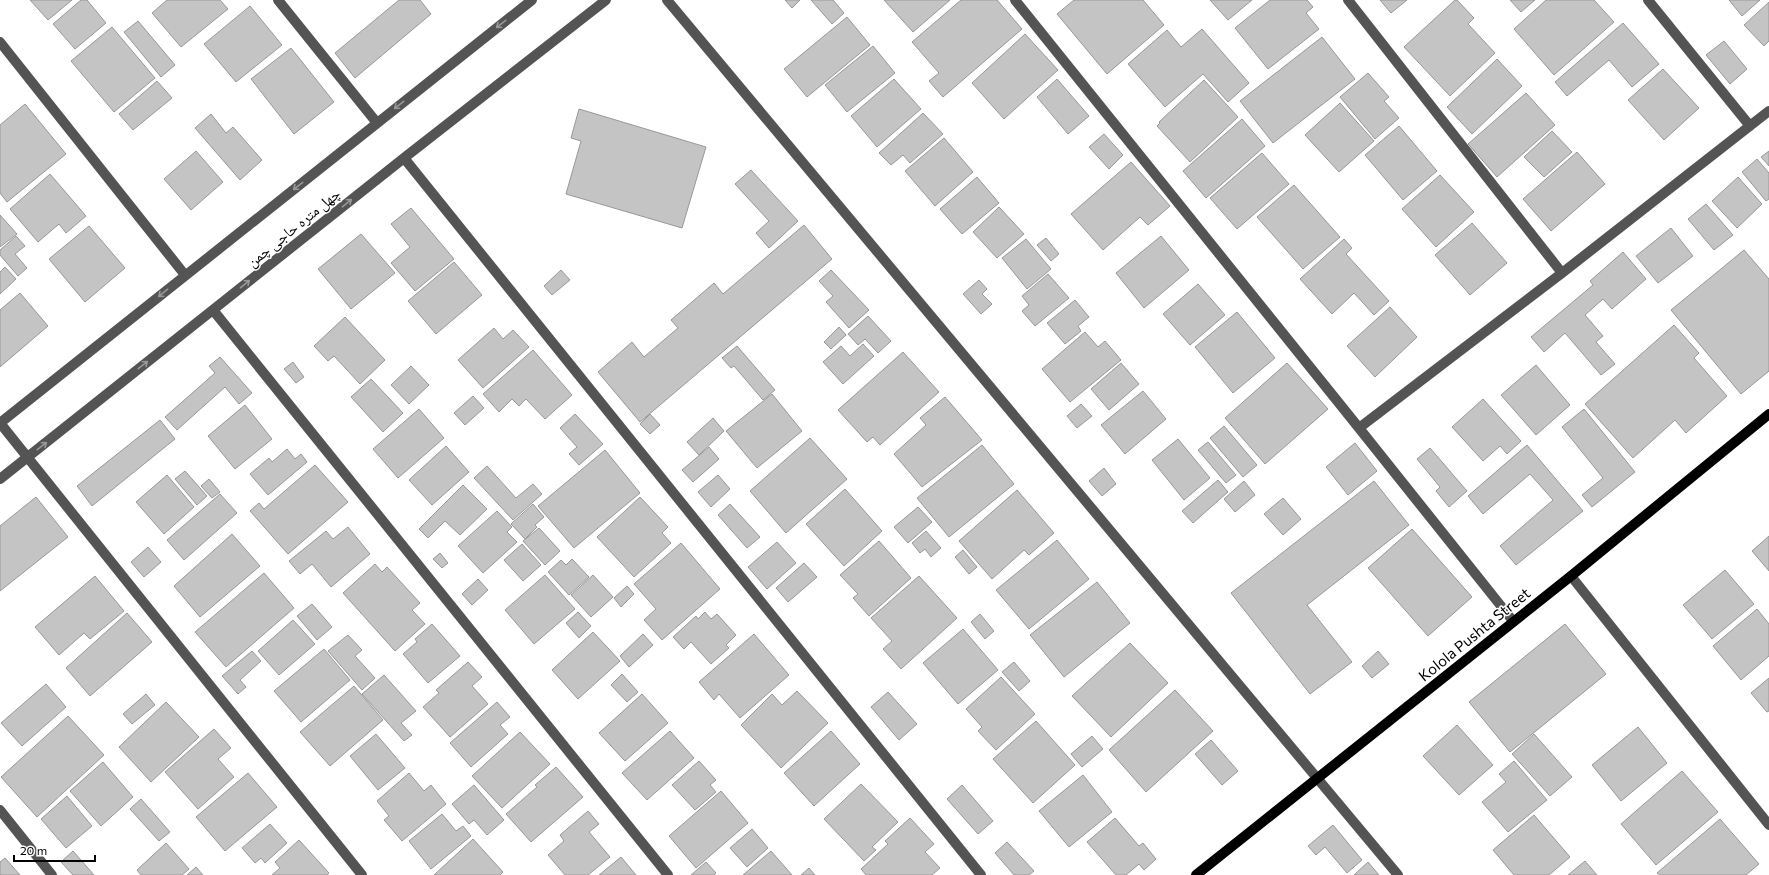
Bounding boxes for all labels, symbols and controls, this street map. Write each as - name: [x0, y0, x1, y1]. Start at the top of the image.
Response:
- one-way arrow: [496, 20, 507, 29]
- one-way arrow: [394, 101, 405, 110]
- one-way arrow: [292, 182, 303, 190]
- street label: چهل متره حاجی چمن: [243, 184, 345, 272]
- one-way arrow: [341, 199, 352, 207]
- one-way arrow: [240, 280, 251, 289]
- one-way arrow: [157, 288, 168, 297]
- one-way arrow: [138, 361, 149, 369]
- one-way arrow: [36, 442, 47, 450]
- street label: Kolola Pushta Street: [1415, 583, 1533, 685]
- scale bar: [14, 837, 95, 863]
- text: 20 m: [20, 843, 47, 857]

